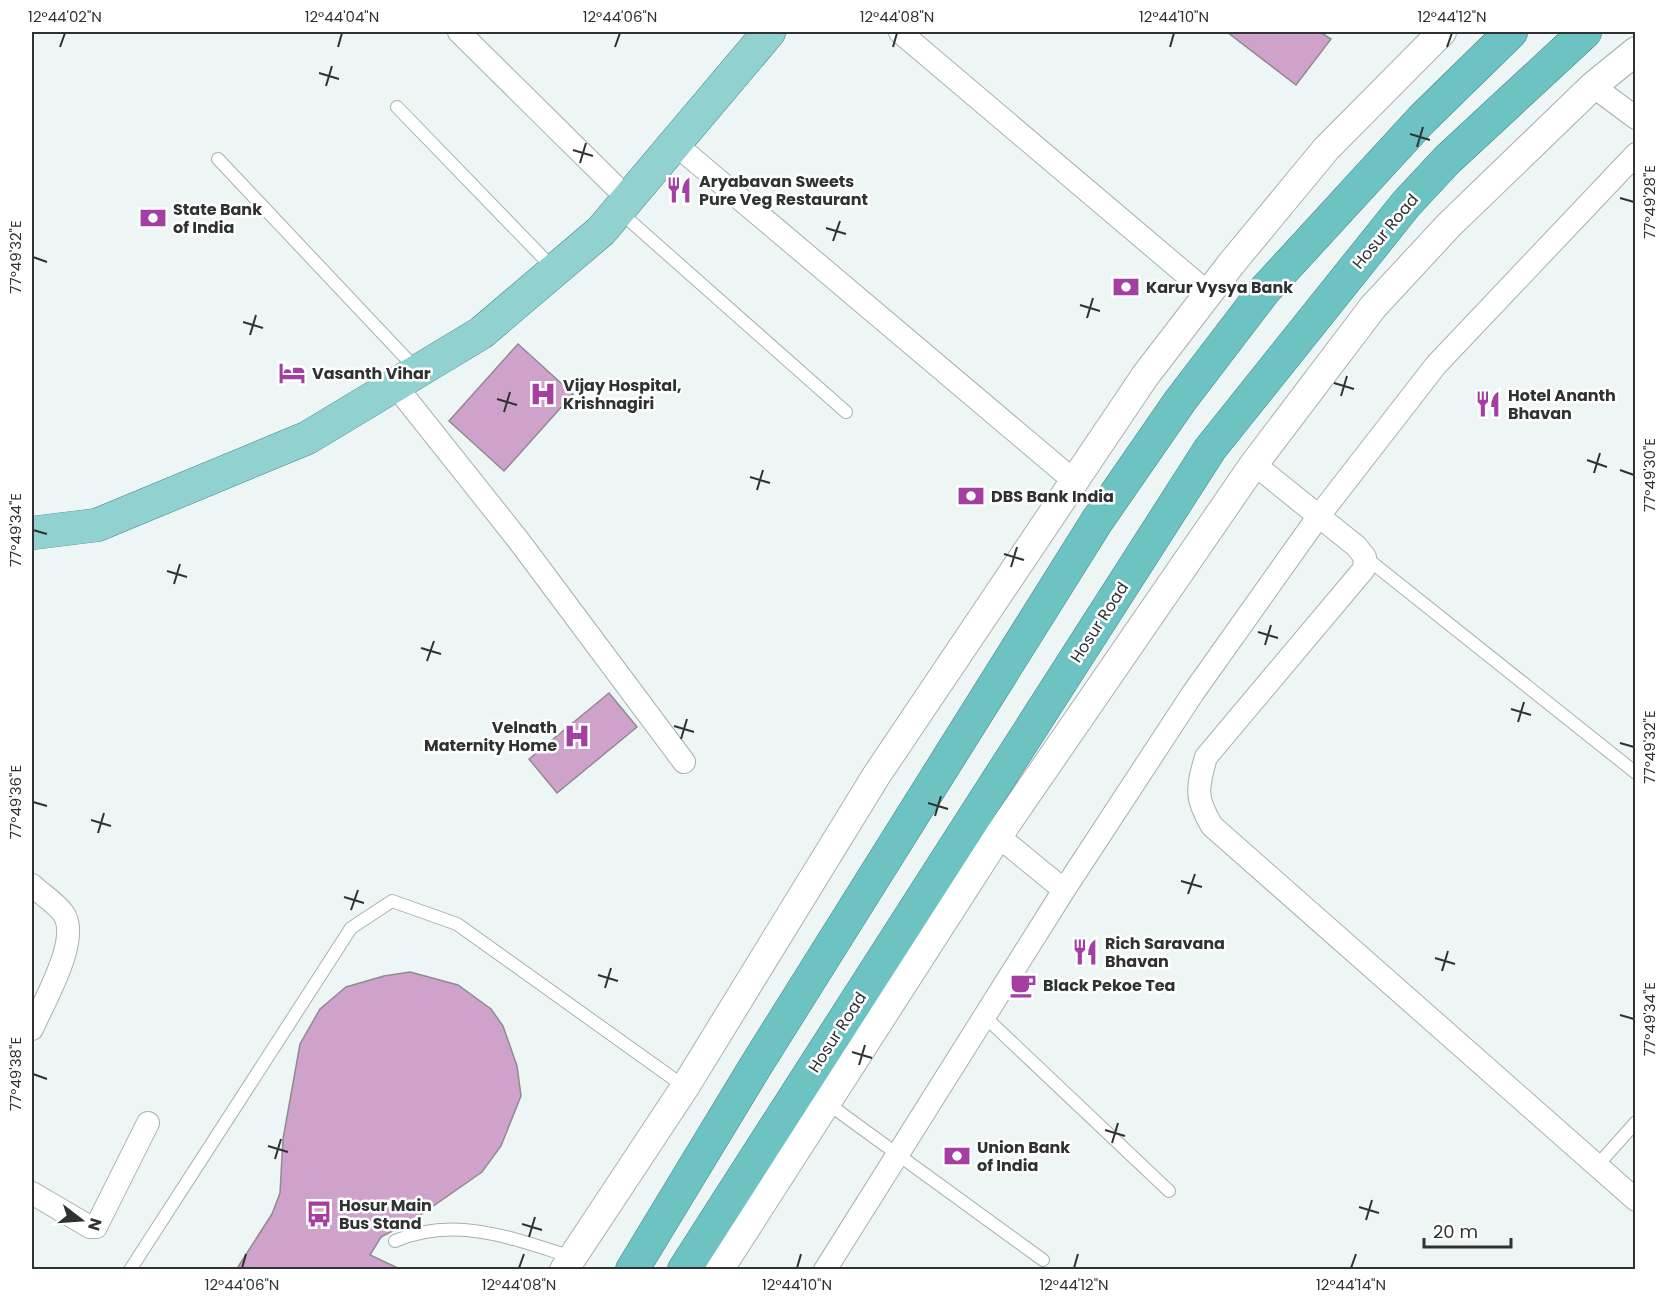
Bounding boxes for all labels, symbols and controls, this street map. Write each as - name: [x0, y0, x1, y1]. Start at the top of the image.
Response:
- text: 12°44'02"N: [28, 6, 102, 27]
- text: 12°44'04"N: [305, 6, 379, 27]
- text: 12°44'06"N: [583, 6, 657, 27]
- text: 12°44'08"N: [860, 6, 934, 27]
- text: 12°44'10"N: [1139, 6, 1209, 27]
- text: 12°44'12"N: [1417, 6, 1487, 27]
- text: 77°49'28"E: [1639, 165, 1660, 239]
- place label: Aryabavan Sweets Pure Veg Restaurant: [699, 170, 868, 211]
- restaurant icon: Aryabavan Sweets Pure Veg Restaurant: [664, 175, 694, 205]
- street label: Hosur Road: [1347, 189, 1424, 274]
- place label: State Bank of India: [173, 198, 262, 239]
- bank icon: State Bank of India: [138, 203, 168, 233]
- text: 77°49'32"E: [5, 220, 26, 294]
- bank icon: Karur Vysya Bank: [1111, 272, 1141, 302]
- place label: Karur Vysya Bank: [1146, 276, 1293, 299]
- hotel icon: Vasanth Vihar: [277, 358, 307, 388]
- place label: Vasanth Vihar: [312, 362, 431, 385]
- place label: Vijay Hospital, Krishnagiri: [563, 374, 682, 415]
- hospital icon: Vijay Hospital, Krishnagiri: [528, 379, 558, 409]
- place label: Hotel Ananth Bhavan: [1508, 384, 1616, 425]
- restaurant icon: Hotel Ananth Bhavan: [1473, 389, 1503, 419]
- text: 77°49'30"E: [1639, 438, 1660, 512]
- bank icon: DBS Bank India: [956, 481, 986, 511]
- place label: DBS Bank India: [991, 485, 1114, 508]
- text: 77°49'34"E: [5, 493, 26, 567]
- street label: Hosur Road: [1065, 578, 1134, 667]
- text: 77°49'32"E: [1639, 710, 1660, 784]
- place label: Velnath Maternity Home: [424, 716, 557, 757]
- hospital icon: Velnath Maternity Home: [562, 721, 592, 751]
- text: 77°49'36"E: [5, 765, 26, 839]
- place label: Rich Saravana Bhavan: [1105, 932, 1225, 973]
- restaurant icon: Rich Saravana Bhavan: [1070, 937, 1100, 967]
- cafe icon: Black Pekoe Tea: [1008, 970, 1038, 1000]
- place label: Black Pekoe Tea: [1043, 974, 1175, 997]
- text: 77°49'34"E: [1639, 982, 1660, 1056]
- street label: Hosur Road: [803, 988, 872, 1077]
- text: 77°49'38"E: [5, 1037, 26, 1111]
- place label: Union Bank of India: [977, 1136, 1070, 1177]
- bank icon: Union Bank of India: [942, 1141, 972, 1171]
- north arrow: [51, 1190, 111, 1250]
- place label: Hosur Main Bus Stand: [339, 1194, 432, 1235]
- bus stop icon: Hosur Main Bus Stand: [304, 1199, 334, 1229]
- scale bar: [1424, 1211, 1511, 1249]
- text: N: [82, 1215, 108, 1233]
- text: 20 m: [1433, 1219, 1478, 1244]
- text: 12°44'06"N: [205, 1274, 279, 1295]
- text: 12°44'08"N: [482, 1274, 556, 1295]
- text: 12°44'10"N: [762, 1274, 832, 1295]
- text: 12°44'12"N: [1039, 1274, 1109, 1295]
- text: 12°44'14"N: [1316, 1274, 1386, 1295]

